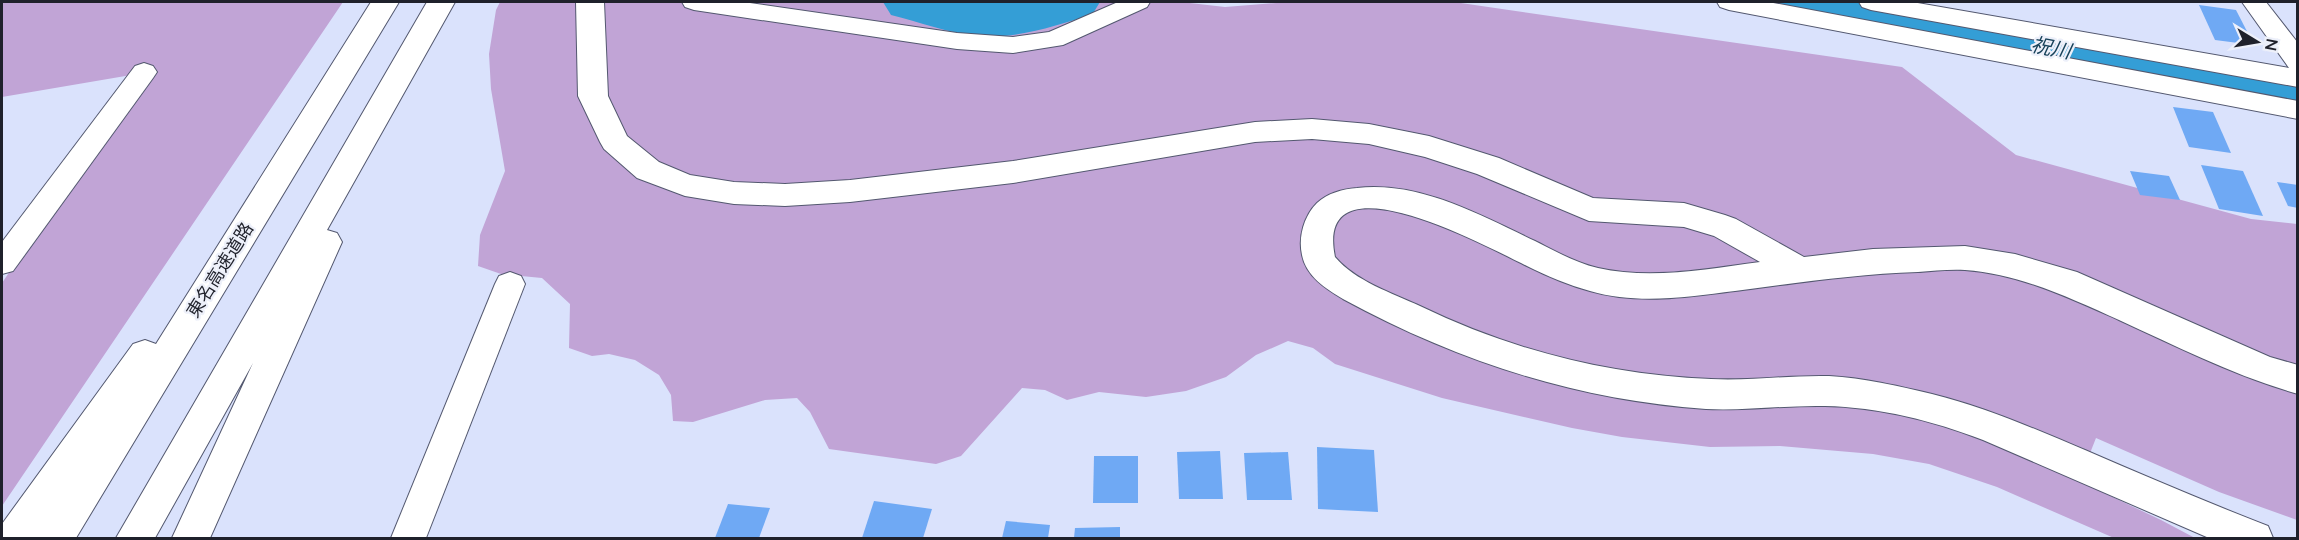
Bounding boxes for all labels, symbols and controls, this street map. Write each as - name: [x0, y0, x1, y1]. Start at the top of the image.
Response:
- north arrow: [2227, 12, 2287, 72]
- water label: 祝川: [2029, 31, 2075, 64]
- text: N: [2261, 37, 2283, 53]
- street label: 東名高速道路: [181, 218, 258, 322]

